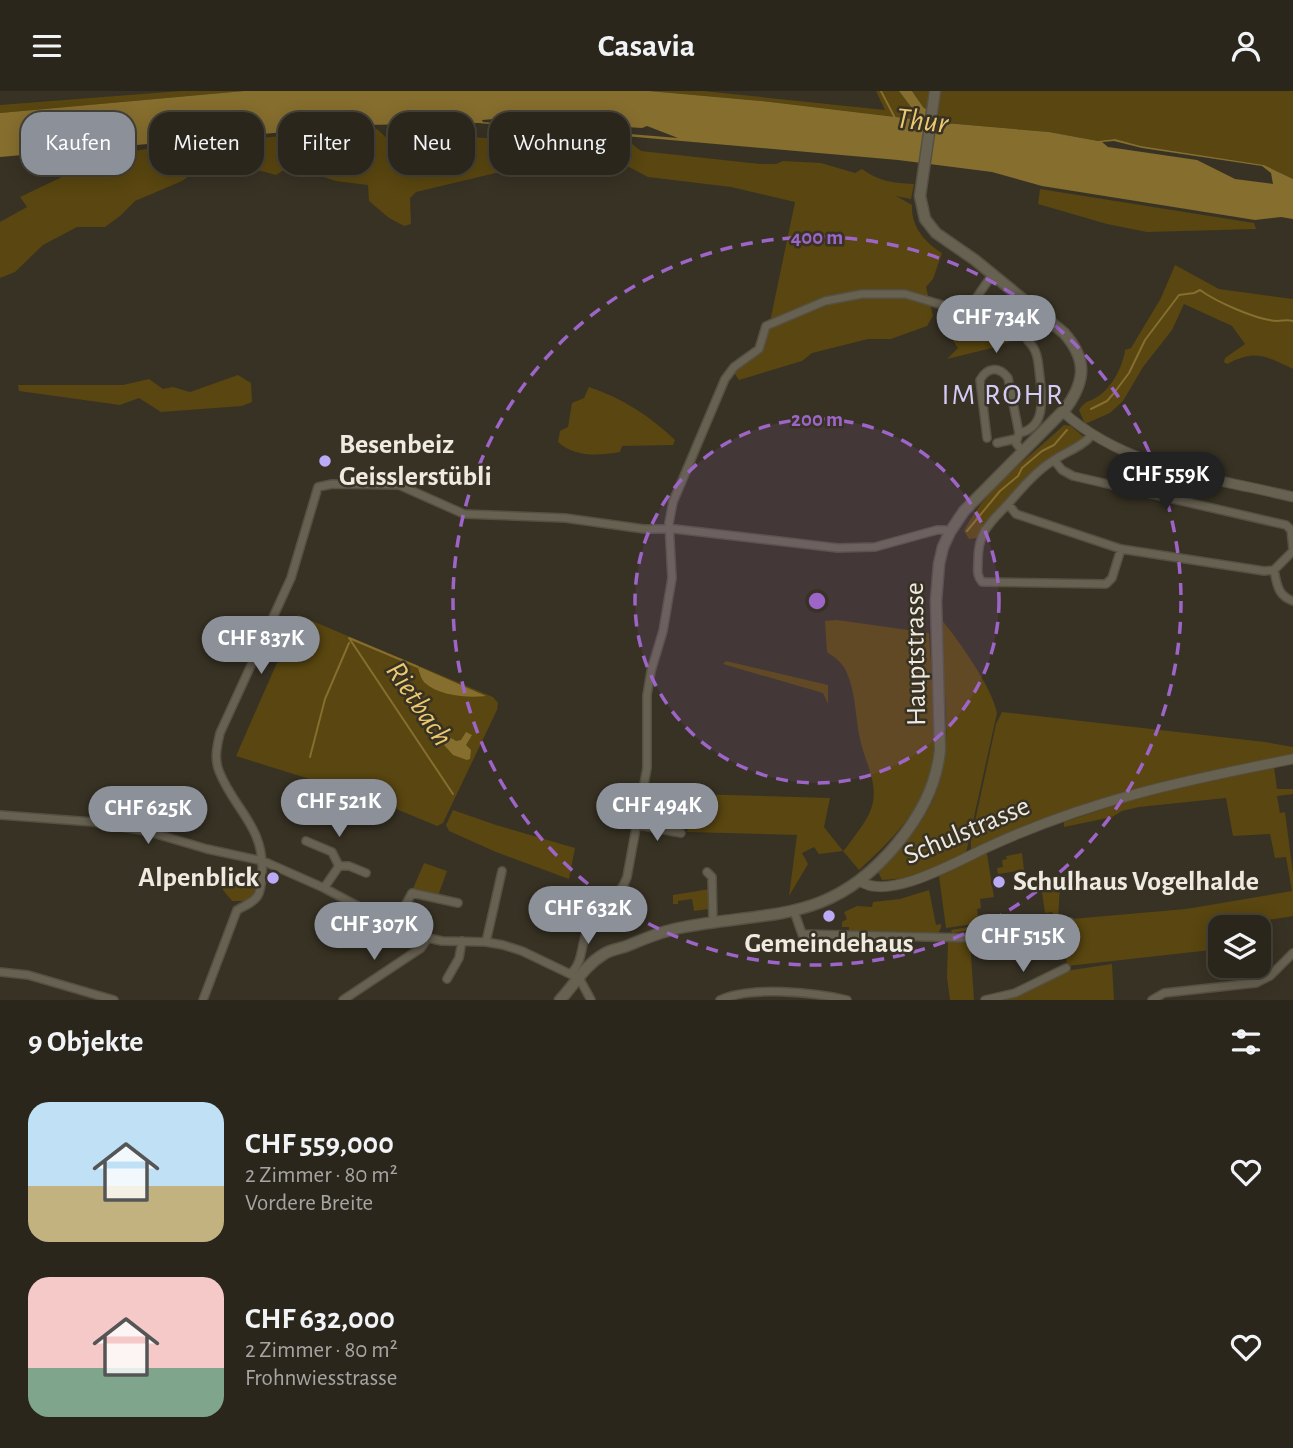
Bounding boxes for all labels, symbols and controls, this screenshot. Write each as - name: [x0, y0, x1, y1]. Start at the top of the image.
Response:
- icon: menu: [28, 27, 66, 65]
- icon: person: [1227, 27, 1265, 65]
- text: Casavia: [598, 30, 695, 62]
- water label: Thur: [895, 103, 951, 139]
- chip: Kaufen: [21, 112, 135, 175]
- chip: Mieten: [149, 112, 264, 175]
- chip: Filter: [278, 112, 374, 175]
- chip: Neu: [388, 112, 475, 175]
- chip: Wohnung: [489, 112, 630, 175]
- text: 400 m: [791, 227, 843, 248]
- pin: CHF 734K: [924, 295, 1068, 355]
- text: CHF 734K: [953, 306, 1039, 329]
- district label: IM ROHR: [941, 380, 1065, 410]
- text: 200 m: [791, 409, 843, 430]
- place label: Besenbeiz Geisslerstübli: [339, 431, 492, 491]
- marker: Besenbeiz Geisslerstübli: [317, 453, 333, 469]
- pin: CHF 559K: [1094, 453, 1238, 512]
- text: CHF 559K: [1123, 463, 1209, 486]
- street label: Hauptstrasse: [901, 582, 931, 726]
- centre of rings: [805, 589, 829, 613]
- pin: CHF 837K: [189, 617, 333, 676]
- text: CHF 837K: [218, 627, 304, 650]
- water label: Rietbach: [380, 657, 458, 751]
- pin: CHF 521K: [267, 779, 411, 839]
- pin: CHF 494K: [585, 783, 729, 843]
- pin: CHF 625K: [76, 787, 220, 846]
- text: CHF 521K: [297, 790, 381, 813]
- street label: Schulstrasse: [900, 792, 1034, 870]
- text: CHF 494K: [612, 794, 702, 817]
- text: CHF 625K: [104, 797, 192, 820]
- place label: Alpenblick: [138, 864, 259, 892]
- place label: Schulhaus Vogelhalde: [1013, 868, 1259, 896]
- marker: Alpenblick: [265, 870, 281, 886]
- marker: Schulhaus Vogelhalde: [991, 874, 1007, 890]
- pin: CHF 632K: [516, 887, 660, 946]
- text: CHF 632K: [544, 897, 632, 920]
- pin: CHF 307K: [302, 903, 446, 962]
- marker: Gemeindehaus: [821, 908, 837, 924]
- text: CHF 307K: [330, 913, 418, 936]
- pin: CHF 515K: [951, 915, 1095, 974]
- map controls: [1208, 915, 1271, 978]
- button: layers: [1208, 915, 1271, 978]
- text: CHF 515K: [981, 925, 1065, 948]
- place label: Gemeindehaus: [744, 930, 914, 958]
- icon: filters: [1227, 1023, 1265, 1061]
- text: 9 Objekte: [28, 1027, 144, 1057]
- text: CHF 559,000: [245, 1129, 394, 1159]
- icon: home: [84, 1130, 168, 1214]
- icon: heart: [1227, 1153, 1265, 1191]
- text: 2 Zimmer · 80 m²: [245, 1164, 398, 1187]
- text: Vordere Breite: [245, 1192, 373, 1215]
- text: CHF 632,000: [245, 1304, 395, 1334]
- icon: home: [84, 1305, 168, 1389]
- icon: heart: [1227, 1328, 1265, 1366]
- text: 2 Zimmer · 80 m²: [245, 1339, 398, 1362]
- text: Frohnwiesstrasse: [245, 1367, 397, 1390]

